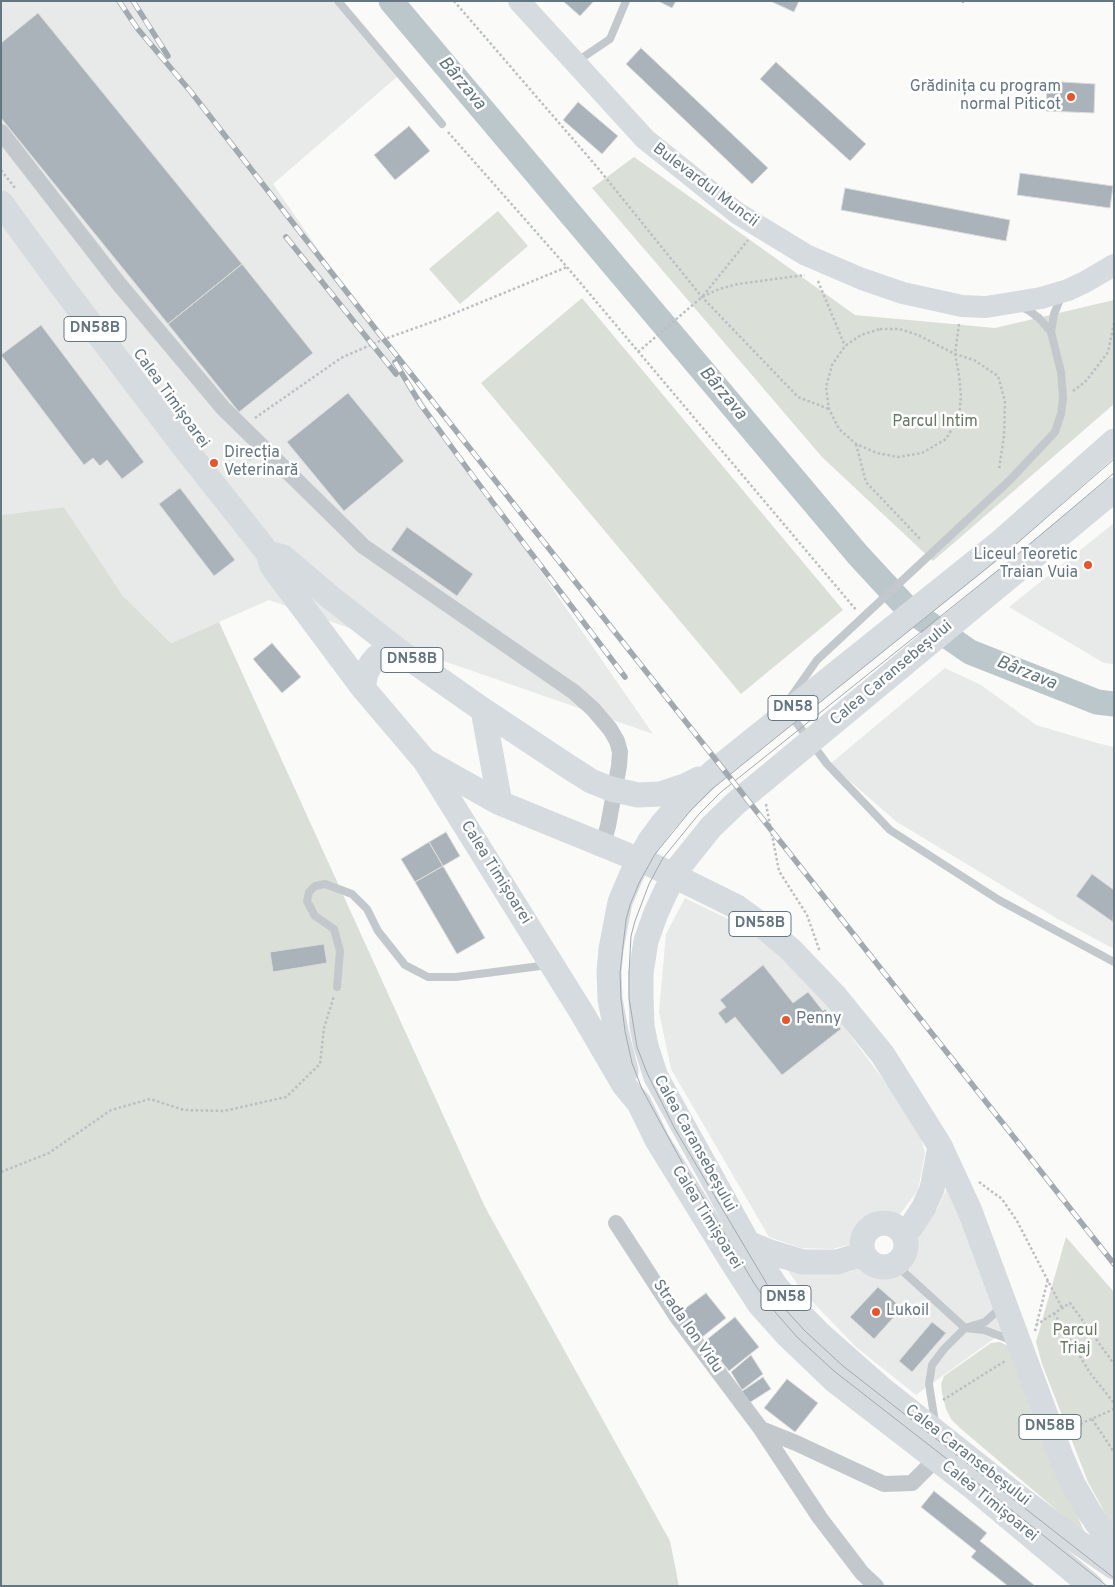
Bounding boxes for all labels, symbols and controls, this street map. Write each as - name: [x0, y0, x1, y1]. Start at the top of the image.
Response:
- water label: Bârzava: [433, 53, 489, 115]
- place label: Grădinița cu program normal Piticot: [910, 78, 1061, 116]
- marker: Grădinița cu program normal Piticot: [1065, 91, 1077, 103]
- street label: Bulevardul Muncii: [648, 140, 762, 232]
- road number: DN58B: [64, 316, 126, 342]
- street label: Calea Timișoarei: [127, 346, 213, 452]
- water label: Bârzava: [694, 363, 750, 425]
- park label: Parcul Intim: [892, 413, 978, 433]
- place label: Direcția Veterinară: [224, 444, 298, 482]
- marker: Direcția Veterinară: [208, 457, 220, 469]
- place label: Liceul Teoretic Traian Vuia: [974, 546, 1078, 584]
- marker: Liceul Teoretic Traian Vuia: [1082, 559, 1094, 571]
- street label: Calea Caransebeșului: [827, 617, 957, 731]
- road number: DN58B: [381, 648, 443, 672]
- water label: Bârzava: [993, 652, 1059, 696]
- road number: DN58: [768, 696, 818, 720]
- street label: Calea Timișoarei: [456, 818, 534, 928]
- road number: DN58B: [729, 912, 791, 936]
- place label: Penny: [796, 1010, 842, 1030]
- marker: Penny: [780, 1014, 792, 1026]
- street label: Calea Caransebeșului: [648, 1072, 740, 1216]
- street label: Calea Timișoarei: [667, 1163, 745, 1273]
- street label: Strada Ion Vidu: [648, 1277, 726, 1377]
- road number: DN58: [761, 1286, 811, 1310]
- place label: Lukoil: [886, 1302, 929, 1322]
- marker: Lukoil: [870, 1306, 882, 1318]
- park label: Parcul Triaj: [1052, 1322, 1098, 1360]
- street label: Calea Caransebeșului: [901, 1401, 1033, 1511]
- road number: DN58B: [1019, 1414, 1081, 1440]
- street label: Calea Timișoarei: [937, 1457, 1041, 1547]

